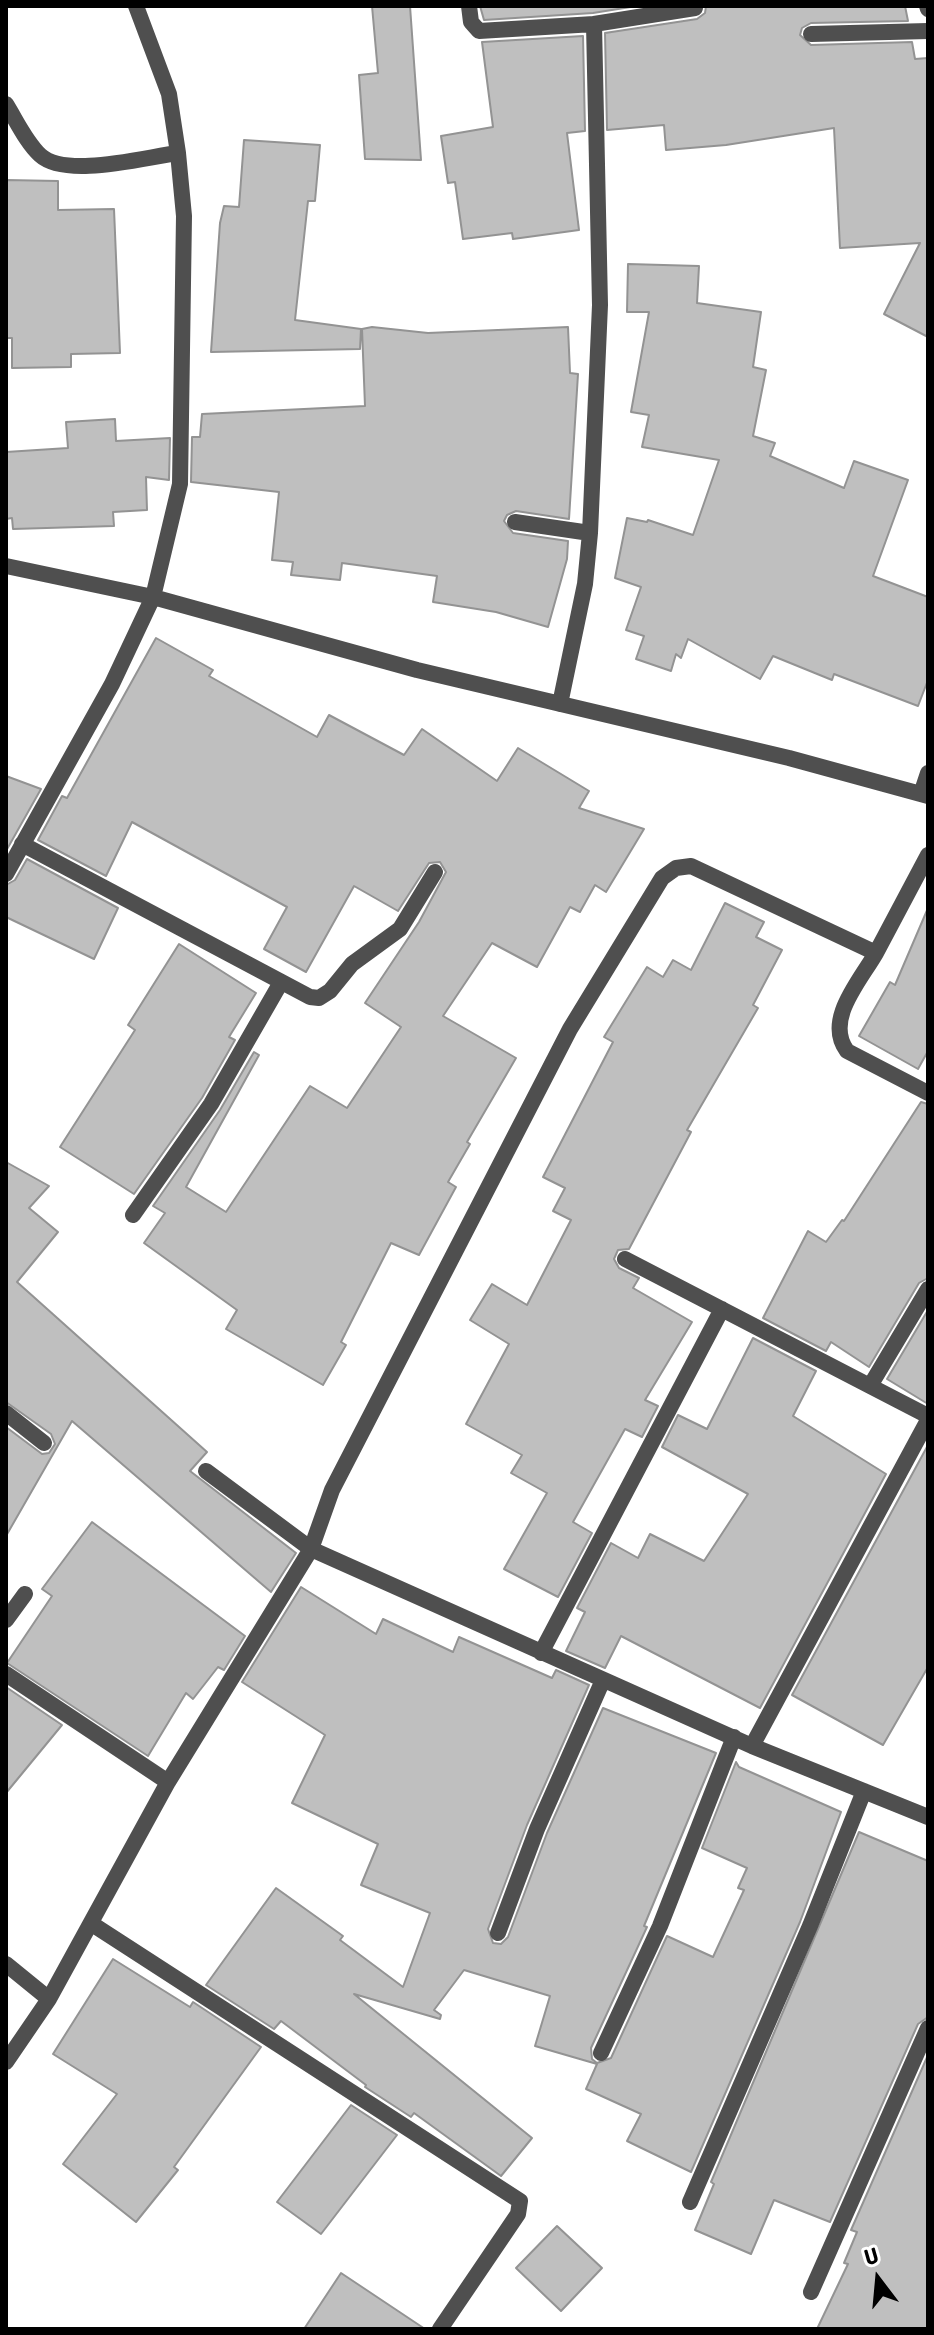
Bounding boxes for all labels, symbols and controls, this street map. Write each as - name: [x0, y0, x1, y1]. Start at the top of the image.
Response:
- north arrow: [838, 2239, 918, 2319]
- text: U: [862, 2242, 881, 2270]

